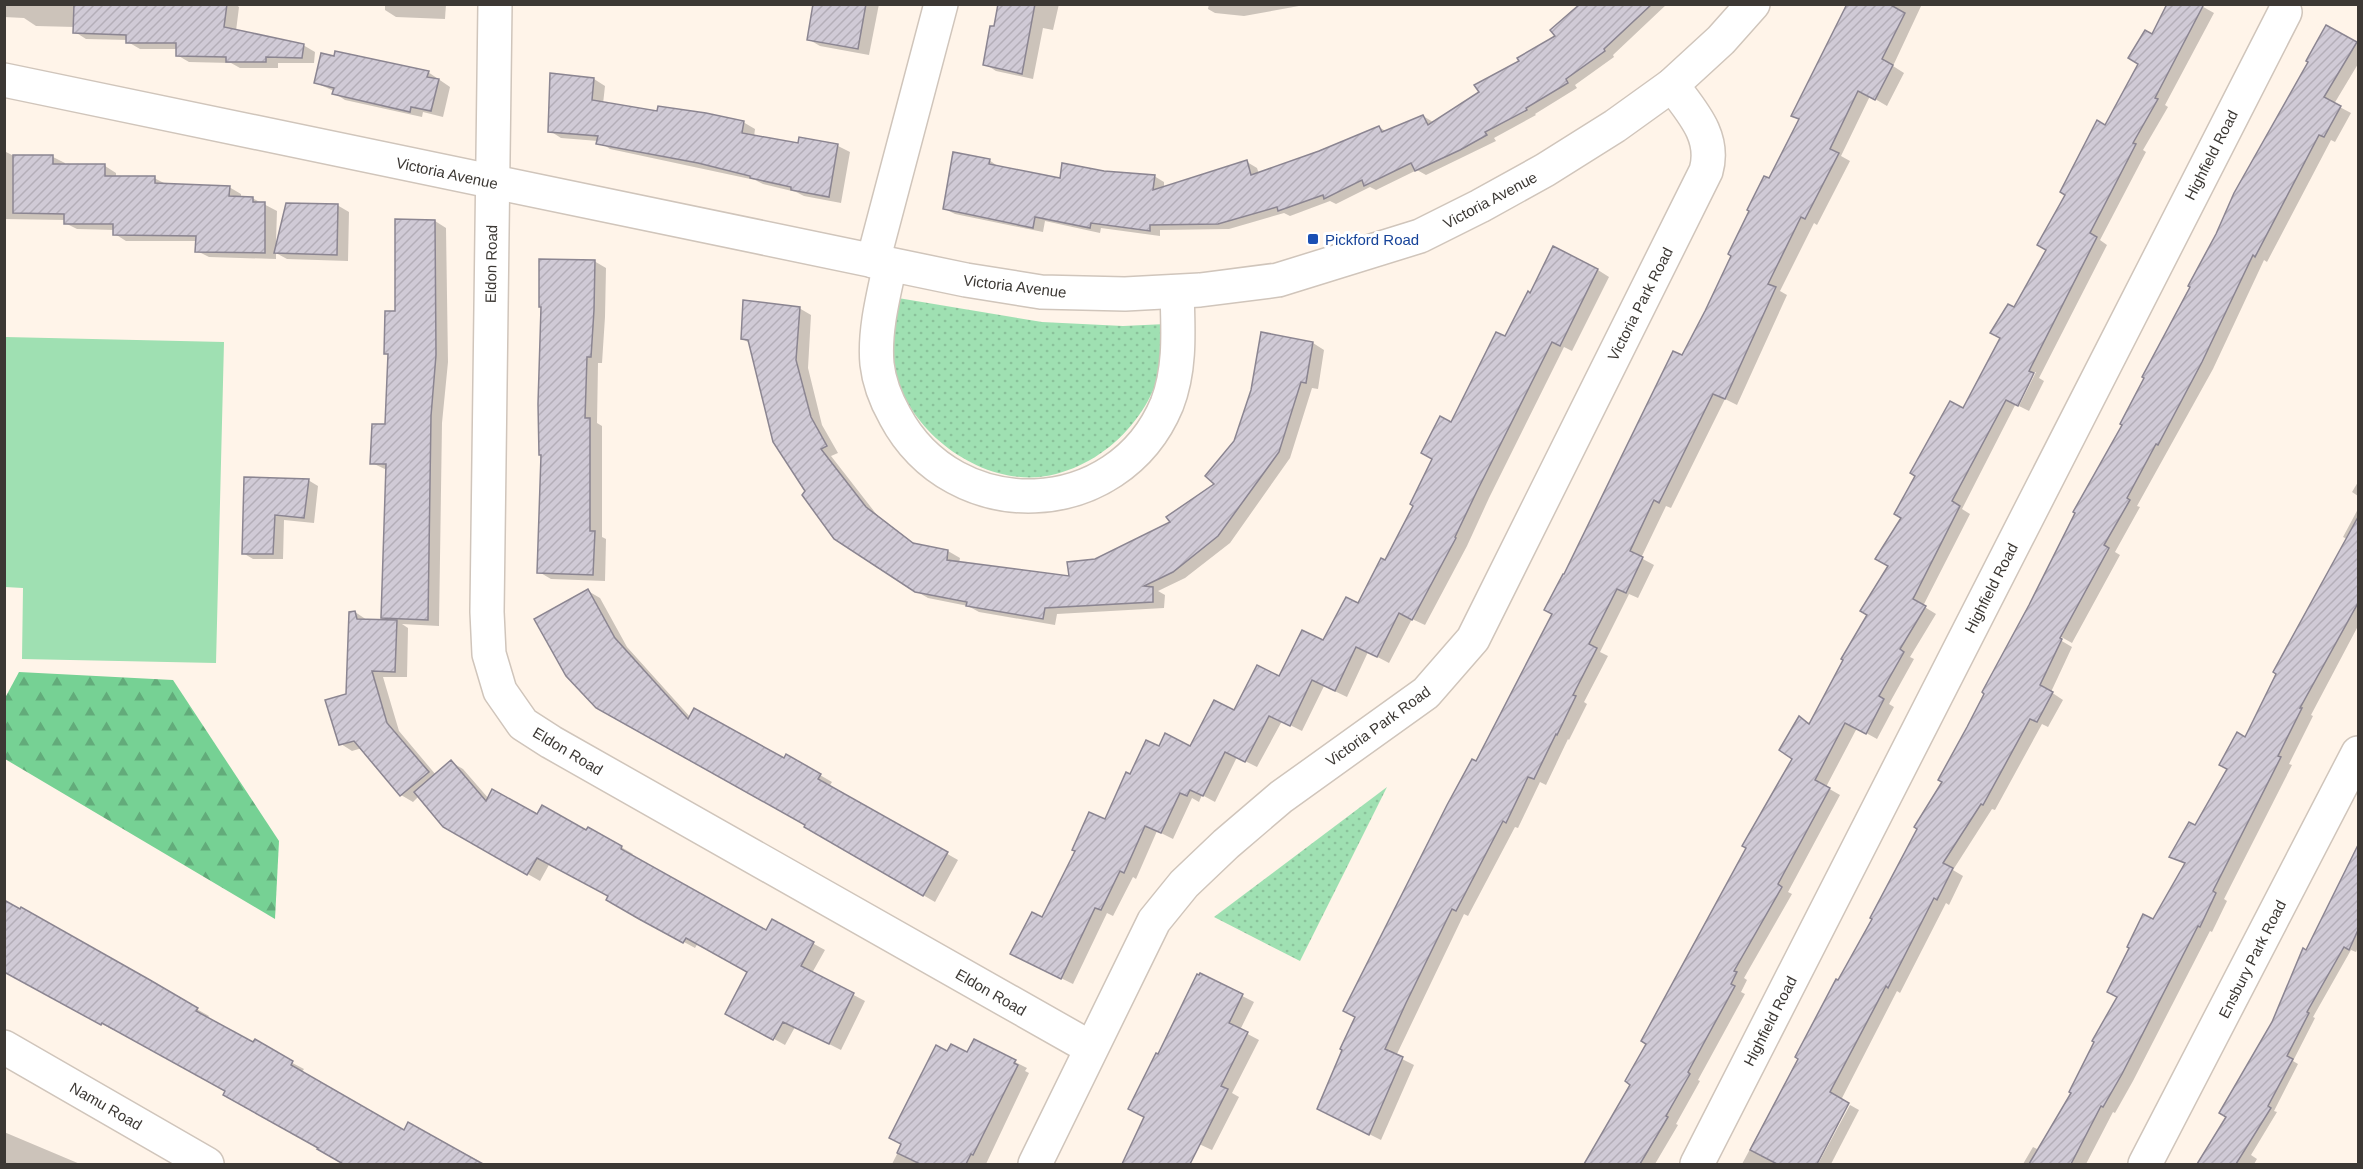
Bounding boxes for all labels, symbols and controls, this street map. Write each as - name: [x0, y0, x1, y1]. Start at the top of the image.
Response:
- street label: Highfield Road: [2181, 107, 2241, 203]
- street label: Victoria Avenue: [395, 154, 499, 192]
- street label: Victoria Avenue: [1440, 168, 1540, 232]
- street label: Eldon Road: [482, 225, 500, 303]
- place label: Pickford Road: [1325, 231, 1419, 248]
- marker: Pickford Road: [1306, 232, 1320, 246]
- street label: Victoria Park Road: [1604, 245, 1676, 363]
- street label: Victoria Avenue: [962, 271, 1068, 301]
- street label: Highfield Road: [1961, 540, 2021, 636]
- street label: Victoria Park Road: [1323, 682, 1433, 770]
- street label: Eldon Road: [530, 724, 606, 778]
- street label: Ensbury Park Road: [2215, 897, 2289, 1021]
- street label: Eldon Road: [953, 965, 1029, 1019]
- street label: Highfield Road: [1740, 973, 1800, 1069]
- street label: Namu Road: [67, 1079, 145, 1133]

